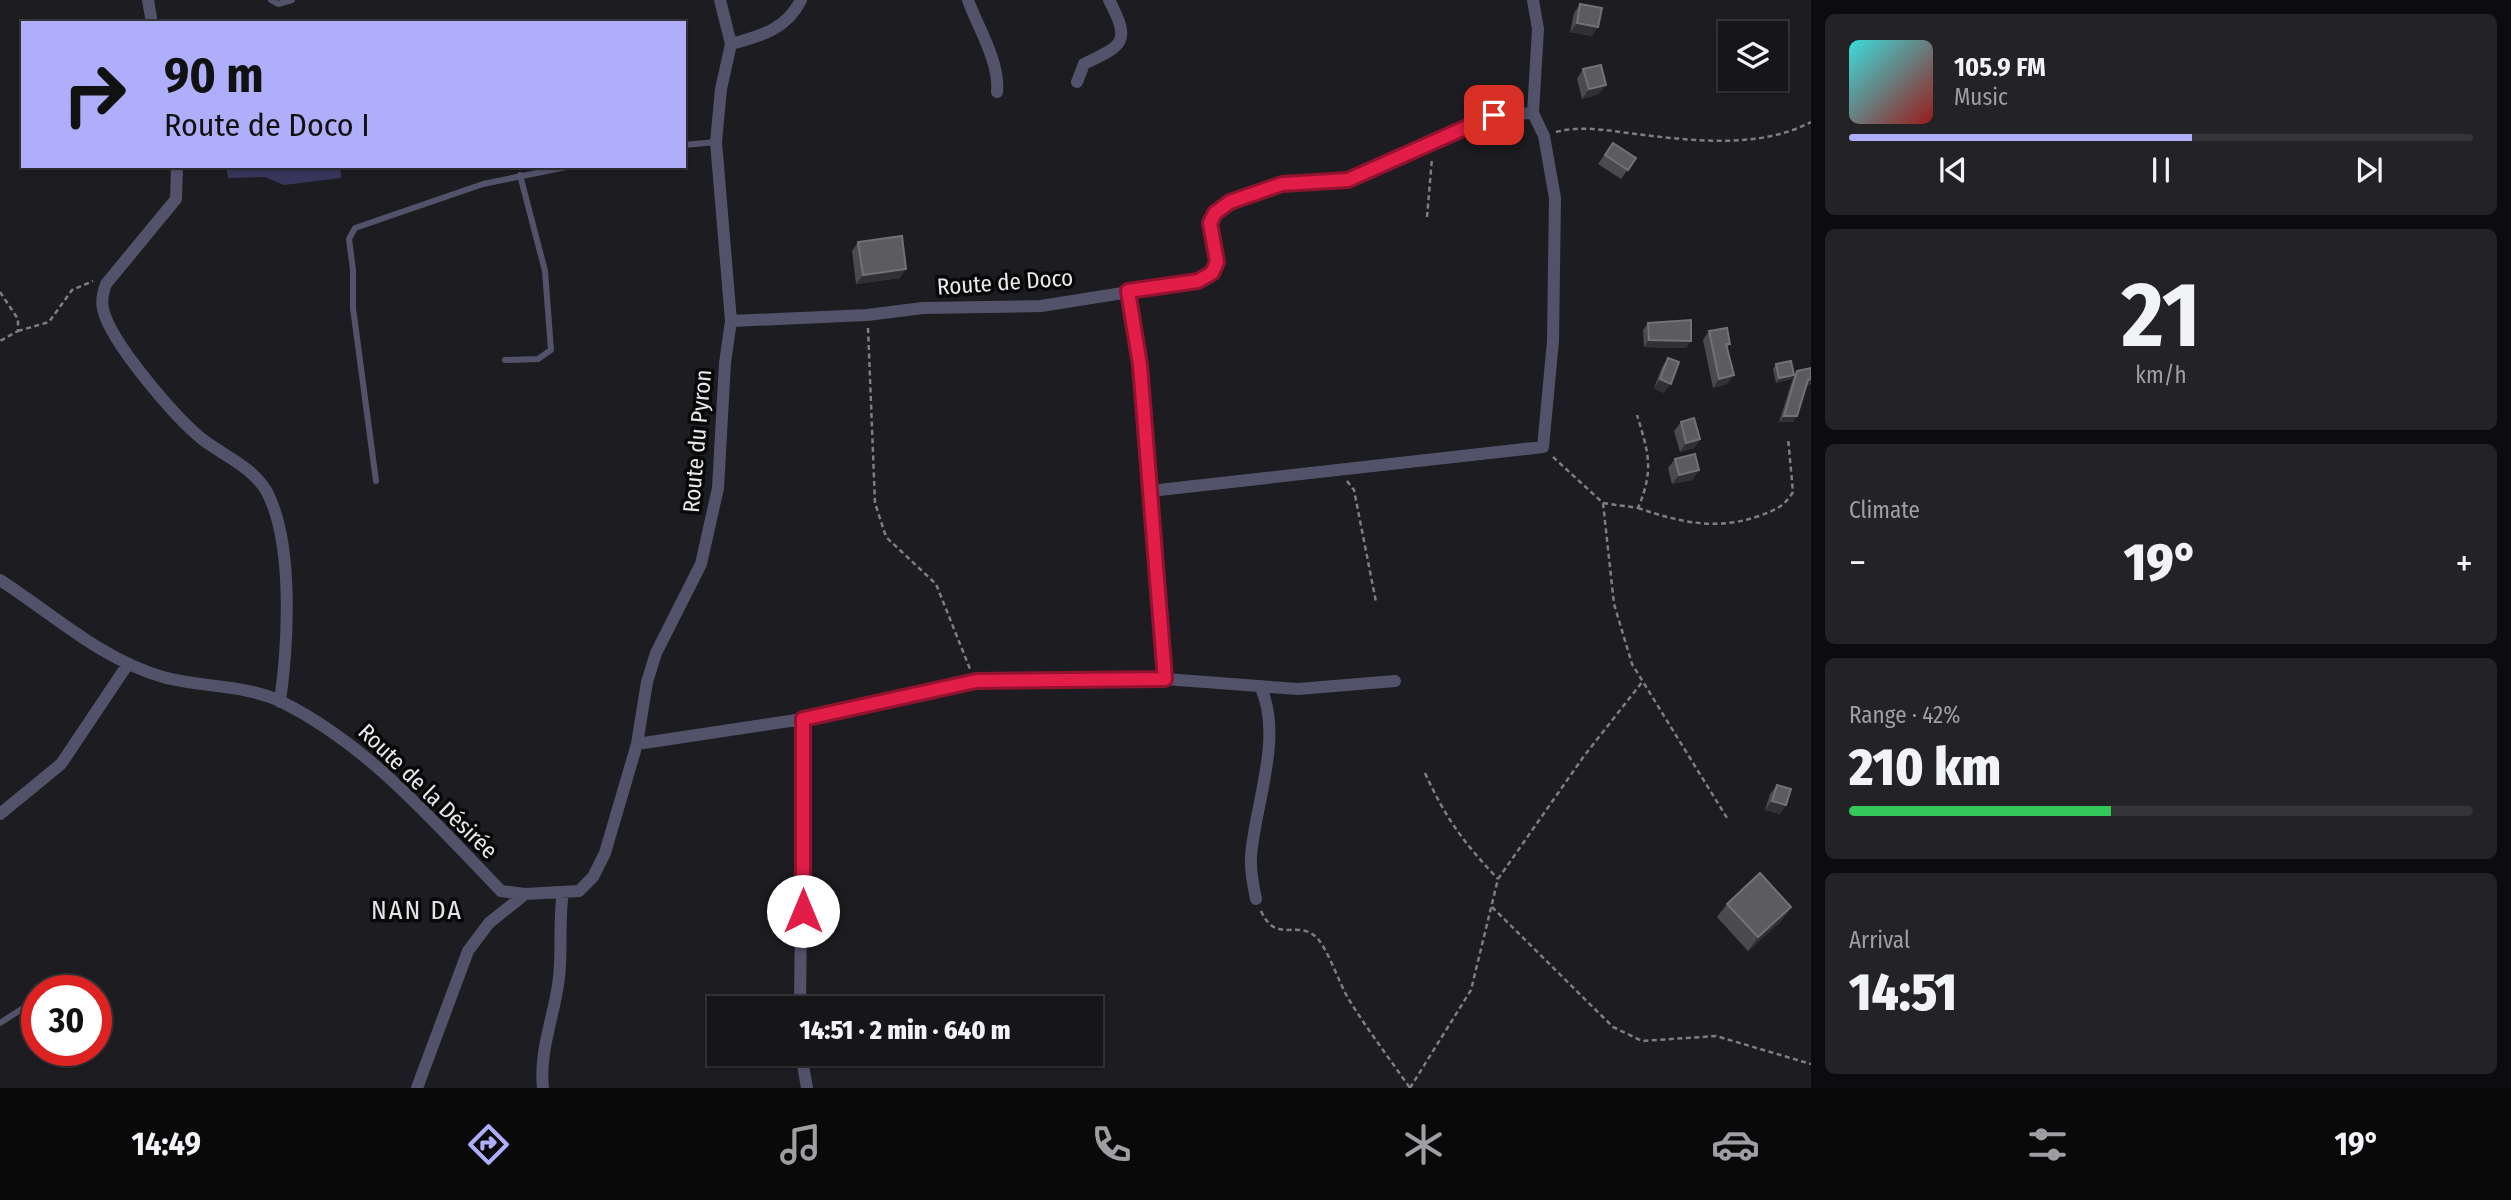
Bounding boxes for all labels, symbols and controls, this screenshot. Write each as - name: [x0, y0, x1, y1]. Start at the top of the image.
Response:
- map controls: [1718, 21, 1788, 91]
- button: layers: [1718, 21, 1788, 91]
- text: 90 m: [164, 46, 264, 105]
- icon: right: [49, 49, 140, 140]
- text: 105.9 FM: [1954, 52, 2046, 83]
- text: Music: [1954, 83, 2008, 111]
- pin: [1464, 85, 1524, 145]
- icon: arrive: [1475, 96, 1513, 134]
- text: Route de Doco I: [164, 106, 370, 144]
- icon: previous: [1934, 151, 1972, 189]
- icon: pause: [2142, 151, 2180, 189]
- icon: next: [2350, 151, 2388, 189]
- text: 21: [2121, 261, 2201, 370]
- street label: Route de Doco: [936, 263, 1074, 301]
- text: km/h: [2135, 361, 2187, 389]
- street label: Route du Pyron: [677, 368, 717, 514]
- text: Climate: [1849, 496, 1920, 524]
- text: 19°: [2124, 531, 2198, 594]
- text: −: [1849, 540, 1866, 586]
- text: +: [2456, 540, 2473, 586]
- text: Range · 42%: [1849, 701, 1960, 729]
- street label: Route de la Désirée: [353, 718, 503, 864]
- text: 210 km: [1849, 736, 2001, 799]
- position arrow: [766, 874, 840, 948]
- district label: NAN DA: [371, 895, 463, 926]
- text: Arrival: [1849, 926, 1910, 954]
- text: 14:51: [1849, 961, 1957, 1024]
- speed limit sign: 30: [21, 975, 112, 1066]
- text: 14:51 · 2 min · 640 m: [799, 1015, 1011, 1046]
- icon: directions: [464, 1120, 513, 1169]
- icon: music: [776, 1120, 825, 1169]
- icon: phone: [1087, 1120, 1136, 1169]
- icon: climate: [1399, 1120, 1448, 1169]
- icon: car: [1711, 1120, 1760, 1169]
- icon: filters: [2023, 1120, 2072, 1169]
- text: 14:49: [131, 1125, 201, 1163]
- text: 19°: [2334, 1125, 2380, 1163]

